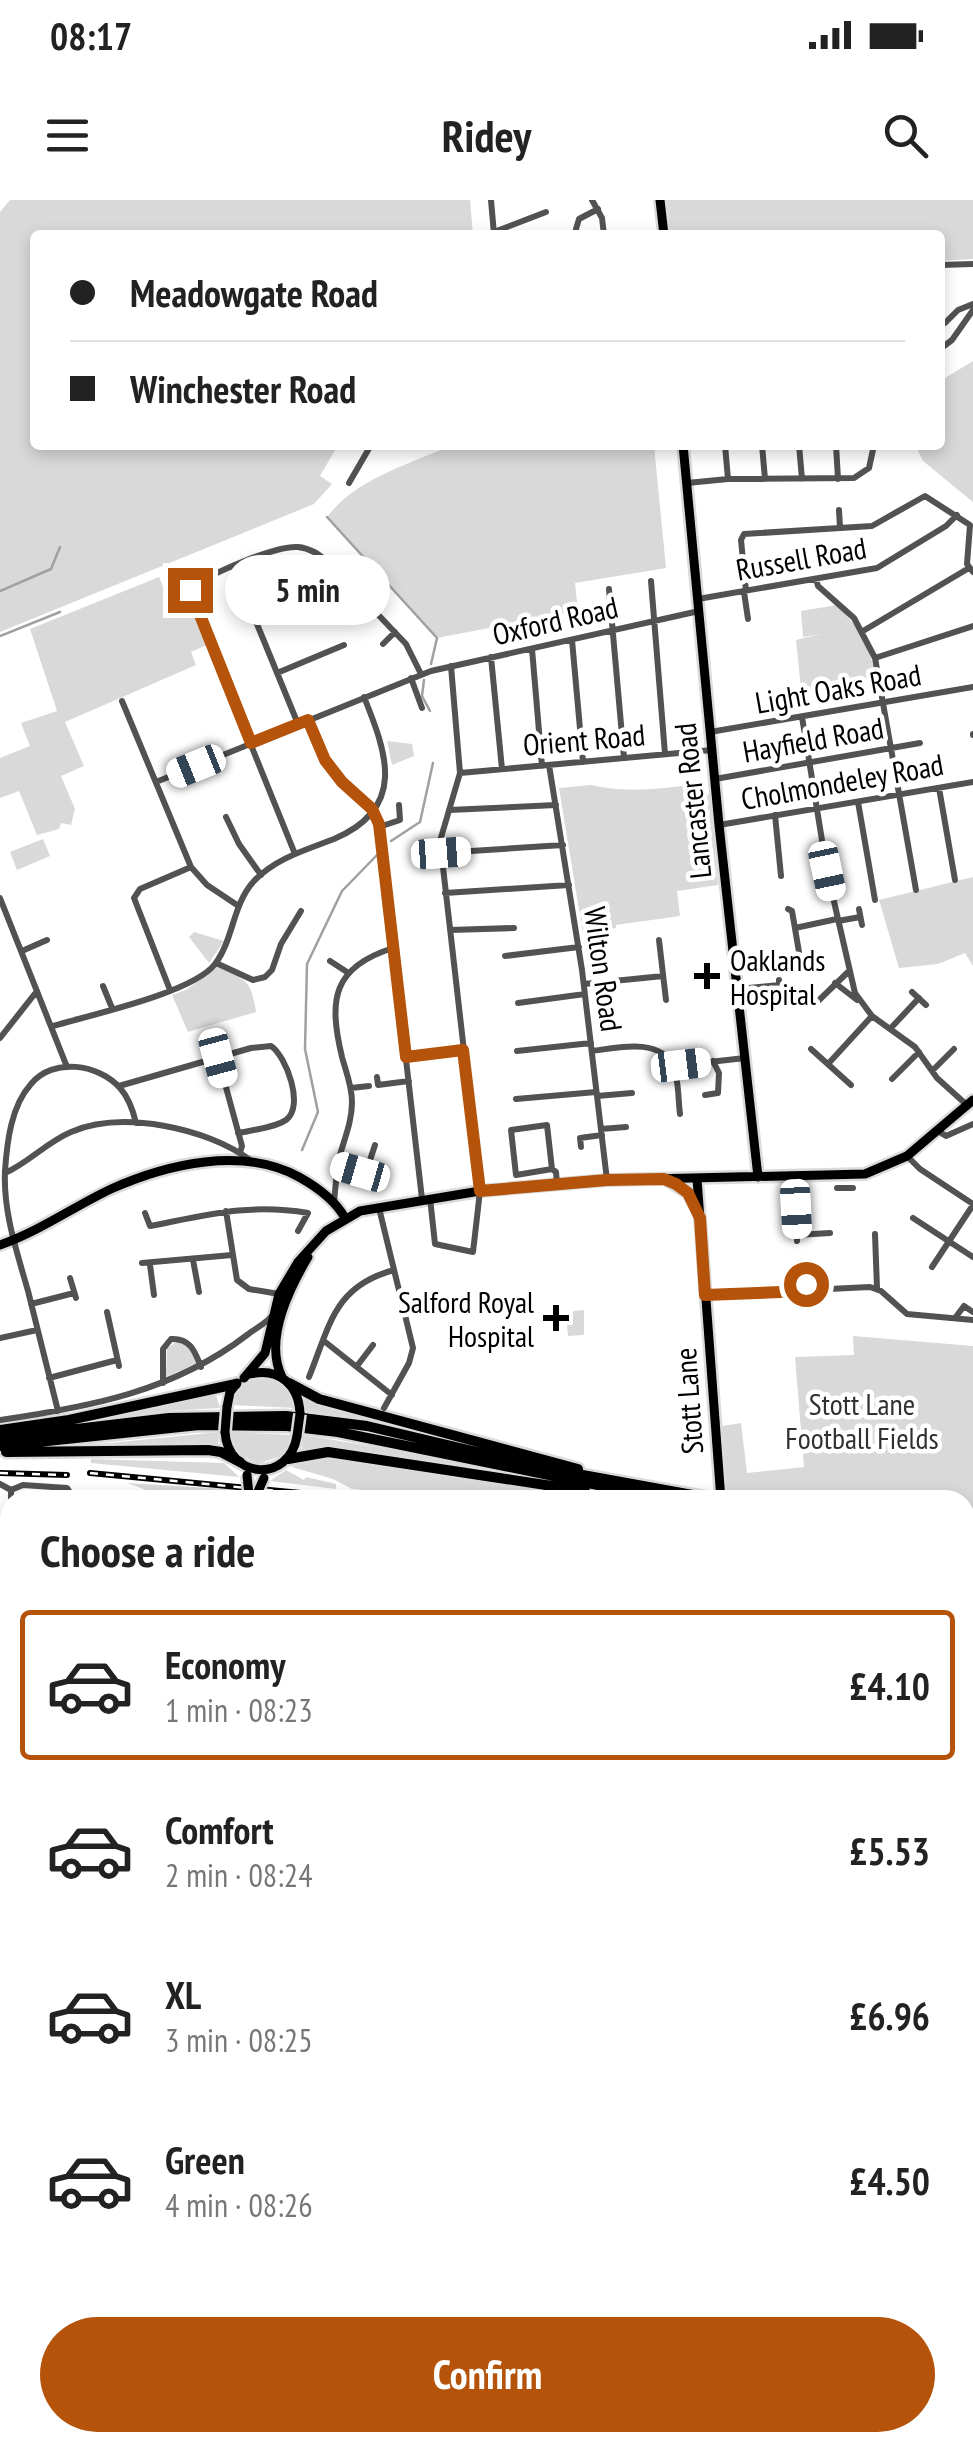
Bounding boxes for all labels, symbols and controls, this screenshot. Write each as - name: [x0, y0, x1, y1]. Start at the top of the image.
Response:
- text: 08:17: [50, 11, 132, 60]
- text: Ridey: [442, 106, 531, 164]
- icon: menu: [40, 108, 95, 163]
- icon: search: [878, 108, 933, 163]
- text: Meadowgate Road: [130, 268, 378, 317]
- text: Winchester Road: [130, 364, 356, 413]
- street label: Russell Road: [733, 527, 869, 589]
- callout: 5 min: [225, 555, 390, 625]
- route end: [168, 568, 213, 613]
- text: 5 min: [275, 569, 340, 611]
- street label: Oxford Road: [489, 587, 621, 653]
- street label: Light Oaks Road: [752, 654, 924, 722]
- street label: Hayfield Road: [740, 707, 886, 771]
- street label: Orient Road: [521, 714, 647, 764]
- street label: Lancaster Road: [664, 721, 720, 881]
- car: [163, 741, 229, 791]
- street label: Cholmondeley Road: [738, 744, 946, 818]
- car: [410, 836, 472, 870]
- car: [806, 839, 848, 903]
- street label: Wilton Road: [576, 904, 632, 1034]
- place label: Oaklands Hospital: [730, 940, 825, 1013]
- marker: Oaklands Hospital: [694, 963, 720, 989]
- car: [196, 1025, 240, 1091]
- car: [649, 1046, 713, 1084]
- car: [327, 1149, 393, 1195]
- car: [779, 1178, 813, 1240]
- route start: [784, 1262, 829, 1307]
- place label: Salford Royal Hospital: [398, 1282, 534, 1355]
- marker: Salford Royal Hospital: [543, 1305, 569, 1331]
- street label: Stott Lane: [665, 1347, 711, 1455]
- park label: Stott Lane Football Fields: [785, 1384, 939, 1457]
- text: Choose a ride: [40, 1521, 255, 1579]
- icon: car: [45, 1640, 135, 1730]
- text: Economy: [165, 1640, 285, 1689]
- text: £4.10: [849, 1661, 930, 1710]
- text: 1 min · 08:23: [165, 1689, 313, 1731]
- icon: car: [45, 1805, 135, 1895]
- text: Comfort: [165, 1805, 274, 1854]
- text: £5.53: [849, 1826, 930, 1875]
- text: 2 min · 08:24: [165, 1854, 313, 1896]
- icon: car: [45, 1970, 135, 2060]
- text: XL: [165, 1970, 201, 2019]
- text: £6.96: [849, 1991, 930, 2040]
- text: 3 min · 08:25: [165, 2019, 313, 2061]
- icon: car: [45, 2135, 135, 2225]
- text: Green: [165, 2135, 245, 2184]
- text: £4.50: [849, 2156, 930, 2205]
- text: 4 min · 08:26: [165, 2184, 313, 2226]
- button: Confirm: [40, 2317, 935, 2432]

